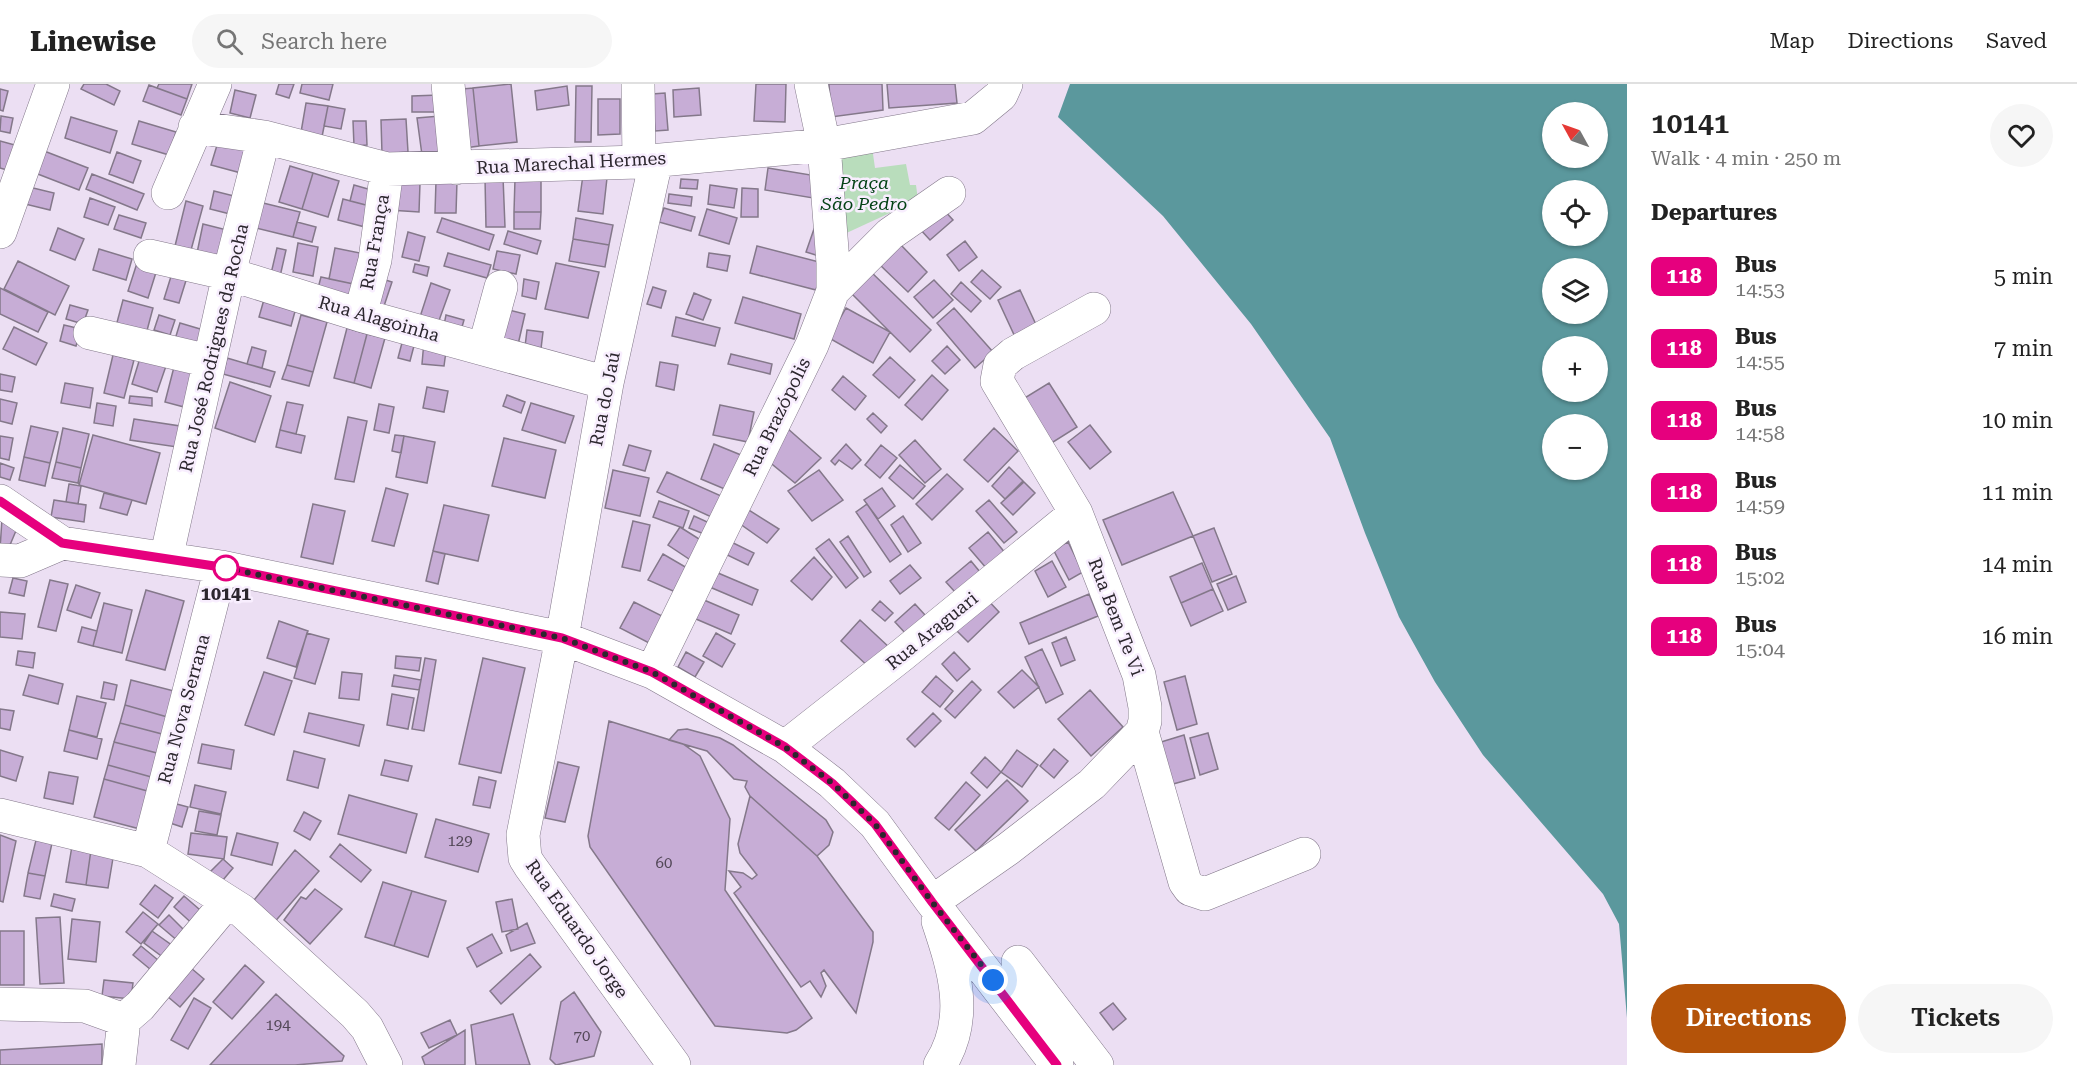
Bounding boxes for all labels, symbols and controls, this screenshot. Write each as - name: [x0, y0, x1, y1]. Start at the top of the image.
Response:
- search box: [192, 14, 612, 68]
- text: Linewise: [30, 25, 156, 58]
- icon: search: [213, 25, 246, 58]
- text: Search here: [261, 29, 387, 54]
- text: Map: [1770, 29, 1814, 53]
- text: Directions: [1847, 29, 1953, 53]
- text: Saved: [1986, 29, 2047, 53]
- north arrow: [1542, 102, 1608, 168]
- map controls: [1542, 102, 1608, 480]
- button: heart: [1990, 104, 2053, 167]
- text: 10141: [1651, 107, 1729, 140]
- text: Walk · 4 min · 250 m: [1651, 146, 1841, 170]
- street label: Rua Marechal Hermes: [475, 147, 666, 178]
- park label: Praça São Pedro: [820, 172, 907, 214]
- button: locate: [1542, 180, 1608, 246]
- street label: Rua França: [356, 192, 393, 291]
- text: Departures: [1651, 200, 1777, 225]
- street label: Rua José Rodrigues da Rocha: [175, 221, 252, 474]
- text: Bus: [1735, 252, 1777, 277]
- button: layers: [1542, 258, 1608, 324]
- text: 118: [1666, 264, 1702, 288]
- text: 5 min: [1994, 264, 2053, 289]
- text: 14:53: [1735, 277, 1785, 301]
- street label: Rua Alagoinha: [316, 291, 442, 346]
- text: Bus: [1735, 324, 1777, 349]
- button: +: [1542, 336, 1608, 402]
- text: 118: [1666, 336, 1702, 360]
- text: 7 min: [1994, 336, 2053, 361]
- text: 14:55: [1735, 349, 1785, 373]
- street label: Rua do Jaú: [585, 350, 624, 448]
- street label: Rua Brazópolis: [739, 354, 814, 479]
- text: Bus: [1735, 396, 1777, 421]
- text: 118: [1666, 408, 1702, 432]
- text: 10 min: [1982, 408, 2053, 433]
- button: −: [1542, 414, 1608, 480]
- text: 14:58: [1735, 421, 1785, 445]
- text: Bus: [1735, 468, 1777, 493]
- text: 118: [1666, 480, 1702, 504]
- text: 11 min: [1982, 480, 2053, 505]
- text: 14:59: [1735, 493, 1785, 517]
- text: Bus: [1735, 540, 1777, 565]
- text: 118: [1666, 552, 1702, 576]
- text: 14 min: [1982, 552, 2053, 577]
- marker: 10141: [213, 555, 239, 581]
- street label: Rua Bem Te Vi: [1084, 555, 1149, 679]
- text: 15:02: [1735, 565, 1785, 589]
- place label: 10141: [201, 583, 251, 604]
- street label: Rua Araguari: [882, 587, 982, 674]
- text: Bus: [1735, 612, 1777, 637]
- text: 118: [1666, 624, 1702, 648]
- text: 16 min: [1982, 624, 2053, 649]
- street label: Rua Nova Serrana: [153, 632, 214, 786]
- text: 15:04: [1735, 637, 1785, 661]
- house number: 129: [447, 832, 473, 850]
- house number: 60: [656, 854, 672, 872]
- street label: Rua Eduardo Jorge: [522, 856, 633, 1002]
- your location: [978, 965, 1008, 995]
- button: Directions: [1651, 984, 1846, 1053]
- button: Tickets: [1858, 984, 2053, 1053]
- house number: 194: [265, 1016, 291, 1034]
- house number: 70: [574, 1027, 590, 1045]

